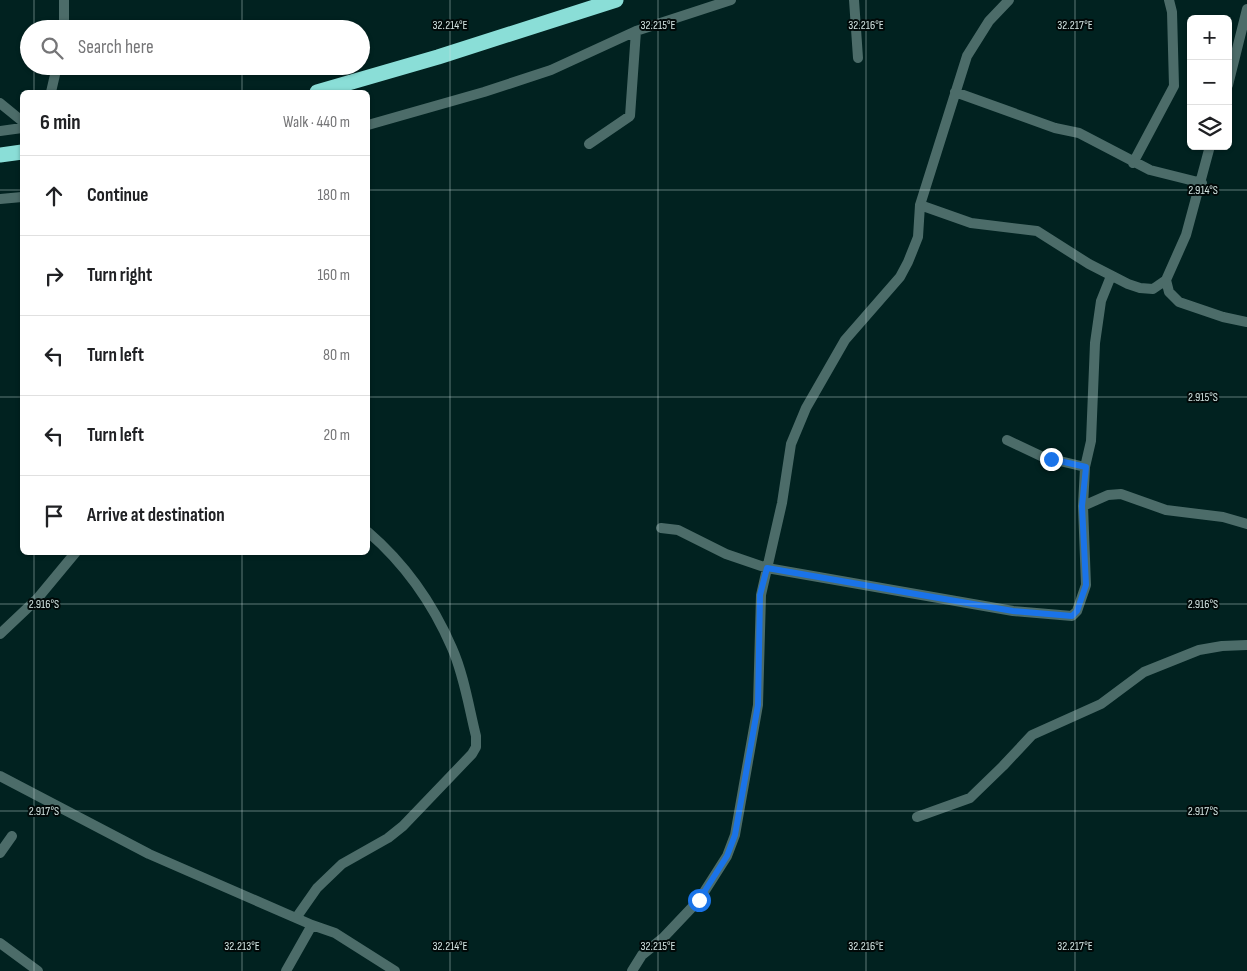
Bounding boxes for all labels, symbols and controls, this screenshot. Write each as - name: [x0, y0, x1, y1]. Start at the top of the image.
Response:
- map controls: [1187, 15, 1232, 150]
- button: +: [1187, 15, 1232, 60]
- text: 32.214°E: [433, 18, 468, 33]
- text: 32.215°E: [640, 18, 676, 33]
- text: 32.216°E: [848, 18, 884, 33]
- text: 32.217°E: [1057, 18, 1093, 33]
- search box: [20, 20, 370, 75]
- icon: search: [38, 34, 66, 62]
- text: Search here: [78, 36, 154, 59]
- button: −: [1187, 60, 1232, 105]
- button: layers: [1187, 105, 1232, 150]
- text: 6 min: [40, 110, 81, 135]
- text: Walk · 440 m: [283, 113, 350, 132]
- icon: ahead: [40, 182, 68, 210]
- text: 2.914°S: [1188, 183, 1218, 198]
- text: Continue: [87, 184, 148, 207]
- text: 180 m: [317, 186, 350, 205]
- icon: right: [40, 262, 68, 290]
- text: Turn right: [87, 264, 152, 287]
- text: 160 m: [317, 266, 350, 285]
- icon: left: [40, 342, 68, 370]
- text: Turn left: [87, 344, 144, 367]
- text: 80 m: [323, 346, 350, 365]
- text: 2.915°S: [1188, 390, 1218, 405]
- icon: left: [40, 422, 68, 450]
- text: Turn left: [87, 424, 144, 447]
- text: 20 m: [323, 426, 350, 445]
- route end: [1040, 448, 1063, 471]
- icon: arrive: [40, 502, 68, 530]
- text: Arrive at destination: [87, 504, 225, 527]
- text: 2.916°S: [29, 597, 59, 612]
- text: 2.916°S: [1188, 597, 1218, 612]
- text: 2.917°S: [29, 804, 59, 819]
- text: 2.917°S: [1188, 804, 1218, 819]
- route start: [688, 889, 711, 912]
- text: 32.213°E: [224, 939, 260, 954]
- text: 32.214°E: [433, 939, 468, 954]
- text: 32.215°E: [640, 939, 676, 954]
- text: 32.216°E: [848, 939, 884, 954]
- text: 32.217°E: [1057, 939, 1093, 954]

